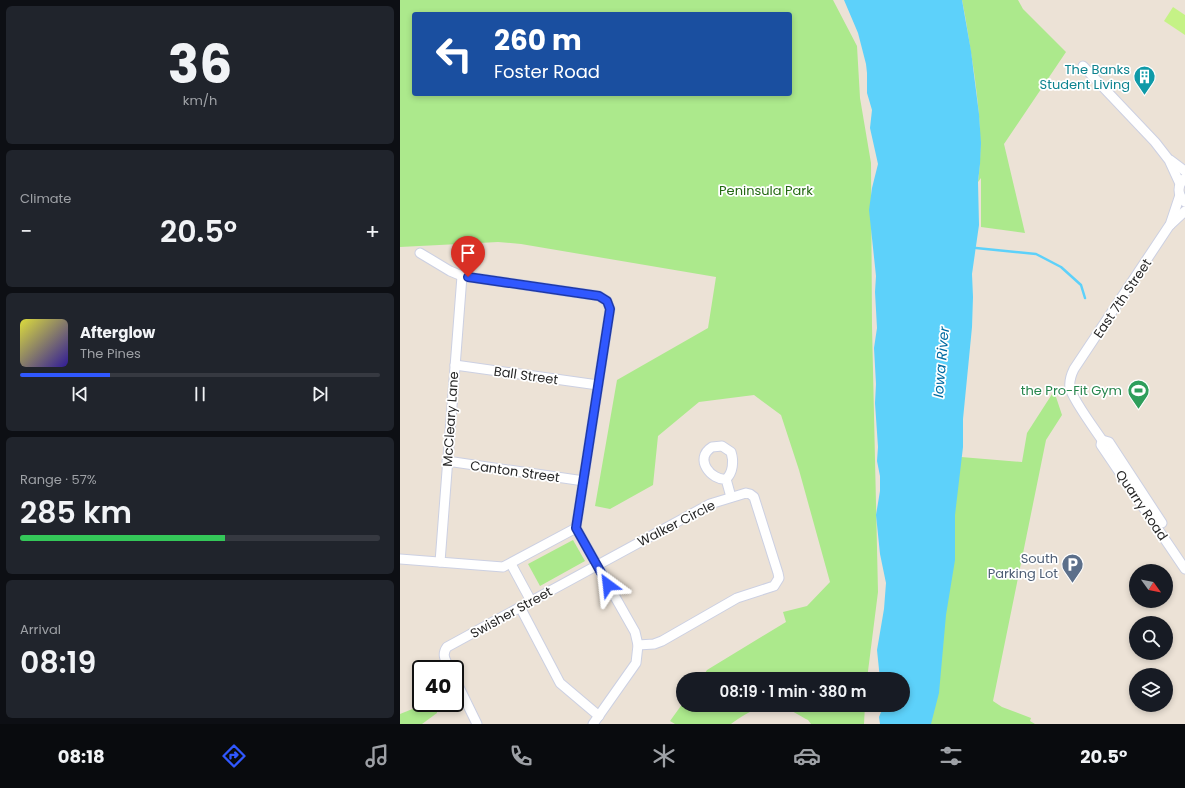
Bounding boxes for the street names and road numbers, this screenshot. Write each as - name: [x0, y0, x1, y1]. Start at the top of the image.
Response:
- street label: East 7th Street: [1089, 255, 1156, 342]
- street label: Ball Street: [493, 362, 560, 389]
- street label: McCleary Lane: [438, 371, 463, 467]
- street label: Canton Street: [469, 456, 561, 487]
- street label: Quarry Road: [1111, 466, 1172, 544]
- street label: Walker Circle: [634, 496, 718, 551]
- street label: Swisher Street: [467, 582, 556, 643]

